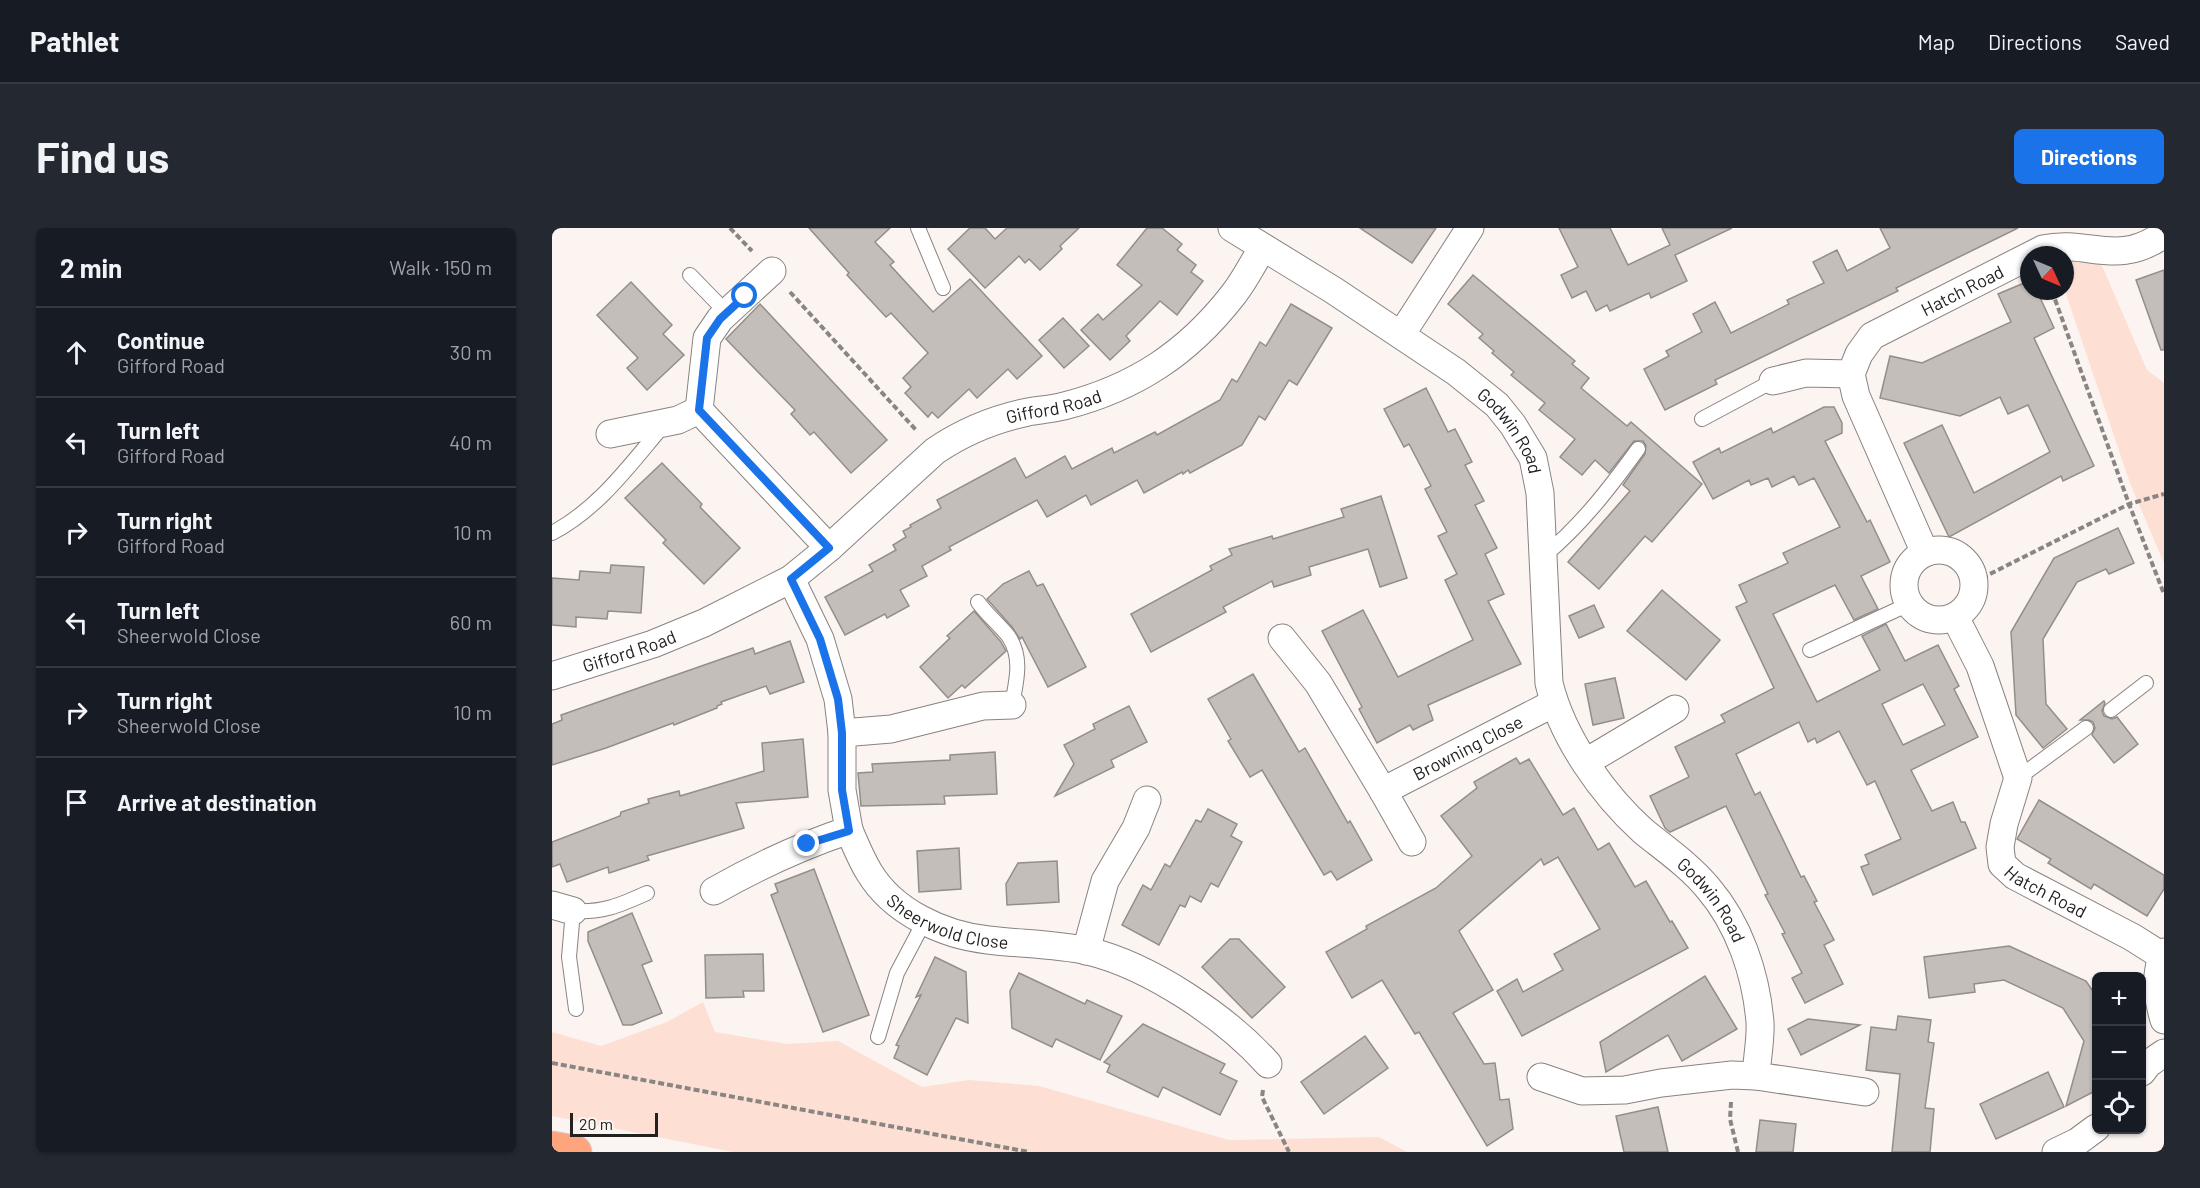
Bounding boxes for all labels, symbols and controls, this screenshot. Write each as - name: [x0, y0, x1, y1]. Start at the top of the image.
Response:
- text: Pathlet: [30, 24, 119, 58]
- text: Map: [1918, 29, 1955, 54]
- text: Directions: [1988, 29, 2082, 54]
- text: Saved: [2115, 29, 2170, 54]
- button: Directions: [2014, 129, 2164, 184]
- text: Find us: [36, 131, 169, 181]
- north arrow: [2020, 246, 2074, 300]
- text: 2 min: [60, 252, 122, 283]
- text: Walk · 150 m: [389, 255, 492, 279]
- street label: Hatch Road: [1917, 260, 2007, 320]
- route start: [731, 282, 757, 308]
- text: Continue: [117, 327, 205, 353]
- icon: ahead: [60, 336, 93, 369]
- text: 30 m: [450, 340, 492, 364]
- text: Gifford Road: [117, 353, 225, 377]
- street label: Godwin Road: [1473, 383, 1547, 475]
- street label: Gifford Road: [1003, 384, 1104, 428]
- text: Turn left: [117, 417, 200, 443]
- icon: left: [60, 426, 93, 459]
- text: 40 m: [449, 430, 492, 454]
- text: Gifford Road: [117, 443, 225, 467]
- text: Turn right: [117, 507, 212, 533]
- icon: right: [60, 516, 93, 549]
- text: 10 m: [453, 520, 492, 544]
- text: Gifford Road: [117, 533, 225, 557]
- text: Turn left: [117, 597, 200, 623]
- icon: left: [60, 606, 93, 639]
- text: 60 m: [450, 610, 492, 634]
- text: Sheerwold Close: [117, 623, 261, 647]
- street label: Gifford Road: [580, 625, 679, 677]
- text: Turn right: [117, 687, 212, 713]
- icon: right: [60, 696, 93, 729]
- text: 10 m: [453, 700, 492, 724]
- street label: Browning Close: [1409, 710, 1526, 785]
- text: Sheerwold Close: [117, 713, 261, 737]
- icon: arrive: [60, 786, 93, 819]
- text: Arrive at destination: [117, 789, 316, 815]
- route end: [793, 830, 819, 856]
- street label: Godwin Road: [1673, 852, 1750, 946]
- street label: Hatch Road: [2000, 861, 2090, 922]
- street label: Sheerwold Close: [882, 889, 1009, 953]
- map controls: [2092, 972, 2146, 1134]
- button: +: [2092, 972, 2146, 1026]
- button: −: [2092, 1026, 2146, 1080]
- button: locate: [2092, 1080, 2146, 1134]
- scale bar: [570, 1110, 658, 1138]
- text: 20 m: [579, 1114, 613, 1133]

